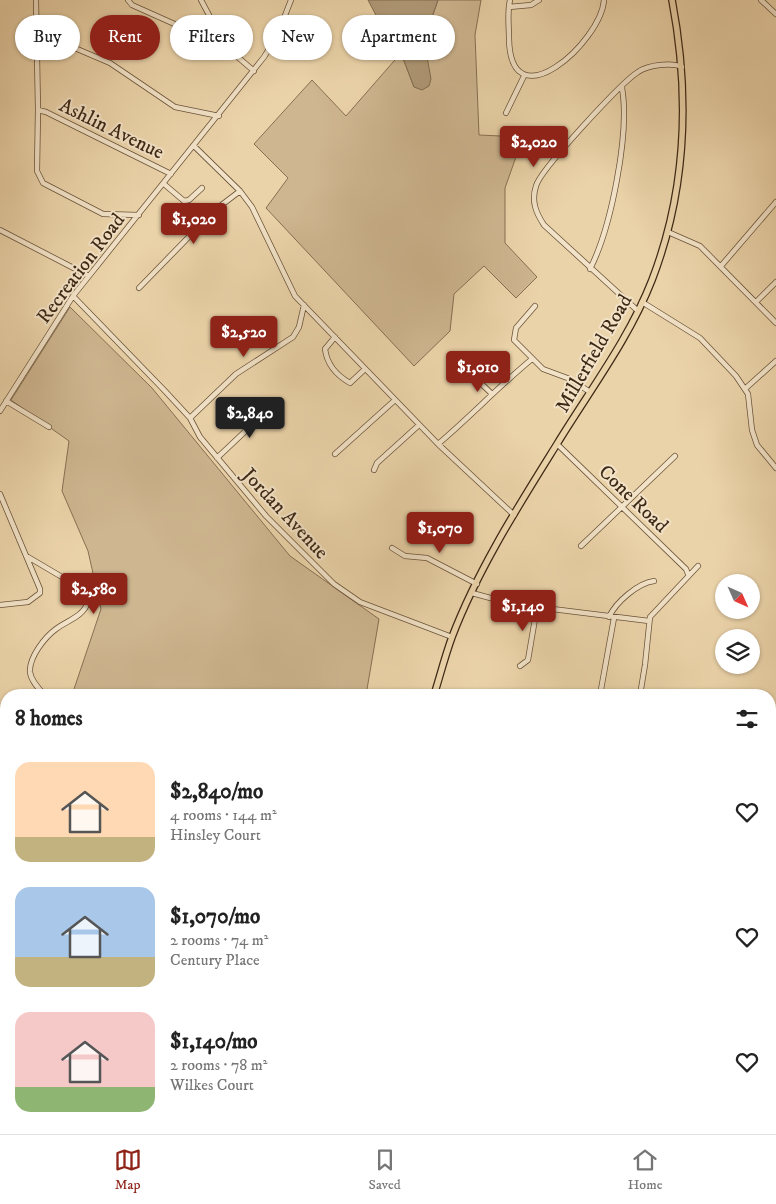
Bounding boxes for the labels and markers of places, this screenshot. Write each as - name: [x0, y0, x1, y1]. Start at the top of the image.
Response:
- pin: $2,020: [493, 126, 575, 168]
- pin: $1,020: [153, 202, 235, 245]
- pin: $2,520: [203, 316, 285, 358]
- pin: $1,010: [437, 350, 519, 393]
- pin: $2,840: [209, 396, 291, 439]
- pin: $1,070: [399, 512, 481, 554]
- pin: $2,580: [53, 572, 135, 615]
- pin: $1,140: [482, 590, 564, 632]

